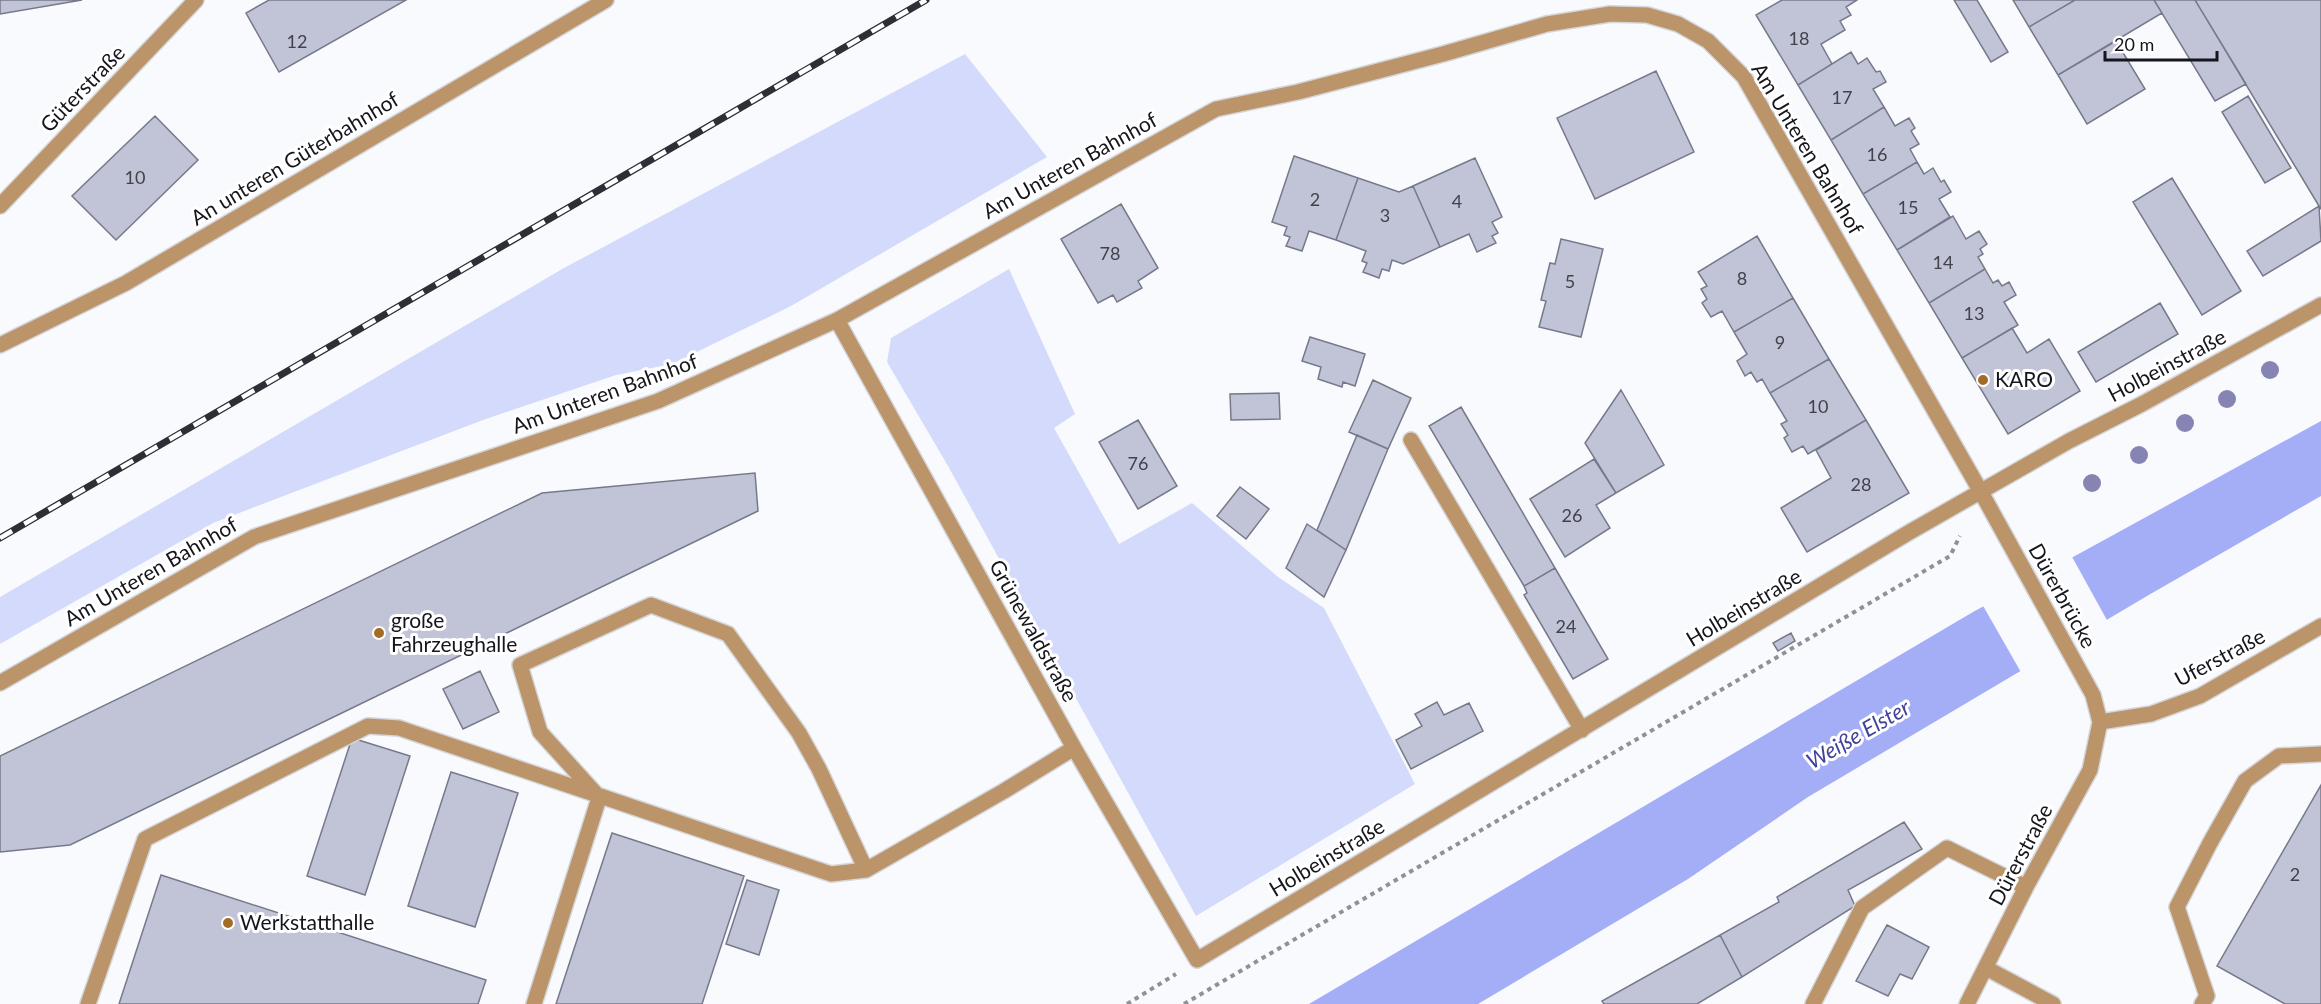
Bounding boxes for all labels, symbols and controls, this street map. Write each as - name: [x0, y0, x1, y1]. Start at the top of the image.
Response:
- scale bar: [2105, 24, 2218, 62]
- house number: 18: [1789, 27, 1809, 49]
- house number: 12: [287, 30, 307, 52]
- text: 20 m: [2114, 33, 2154, 55]
- street label: Güterstraße: [34, 39, 129, 137]
- street label: Am Unteren Bahnhof: [1747, 58, 1870, 239]
- street label: An unteren Güterbahnhof: [186, 85, 403, 230]
- house number: 17: [1832, 86, 1852, 108]
- street label: Am Unteren Bahnhof: [978, 106, 1161, 223]
- house number: 16: [1867, 143, 1887, 165]
- house number: 10: [125, 166, 145, 188]
- house number: 2: [1310, 188, 1320, 210]
- house number: 4: [1452, 190, 1462, 212]
- house number: 15: [1898, 196, 1918, 218]
- house number: 3: [1380, 204, 1390, 226]
- house number: 78: [1100, 242, 1120, 264]
- house number: 14: [1933, 251, 1953, 273]
- house number: 8: [1737, 267, 1747, 289]
- house number: 5: [1565, 270, 1575, 292]
- house number: 13: [1964, 302, 1984, 324]
- street label: Holbeinstraße: [2103, 323, 2230, 406]
- house number: 9: [1775, 331, 1785, 353]
- street label: Am Unteren Bahnhof: [508, 347, 701, 438]
- place label: KARO: [1995, 366, 2053, 391]
- marker: KARO: [1976, 373, 1990, 387]
- house number: 10: [1808, 395, 1828, 417]
- house number: 76: [1128, 452, 1148, 474]
- house number: 28: [1851, 473, 1871, 495]
- house number: 26: [1562, 504, 1582, 526]
- street label: Am Unteren Bahnhof: [59, 511, 242, 630]
- street label: Dürerbrücke: [2024, 539, 2102, 652]
- street label: Grünewaldstraße: [985, 555, 1084, 706]
- street label: Holbeinstraße: [1681, 563, 1805, 651]
- place label: große Fahrzeughalle: [391, 607, 517, 656]
- house number: 24: [1556, 615, 1576, 637]
- street label: Uferstraße: [2170, 622, 2269, 691]
- marker: große Fahrzeughalle: [372, 626, 386, 640]
- water label: Weiße Elster: [1801, 693, 1915, 774]
- street label: Dürerstraße: [1983, 799, 2057, 909]
- street label: Holbeinstraße: [1264, 813, 1388, 901]
- house number: 2: [2290, 863, 2300, 885]
- place label: Werkstatthalle: [240, 909, 374, 934]
- marker: Werkstatthalle: [221, 916, 235, 930]

